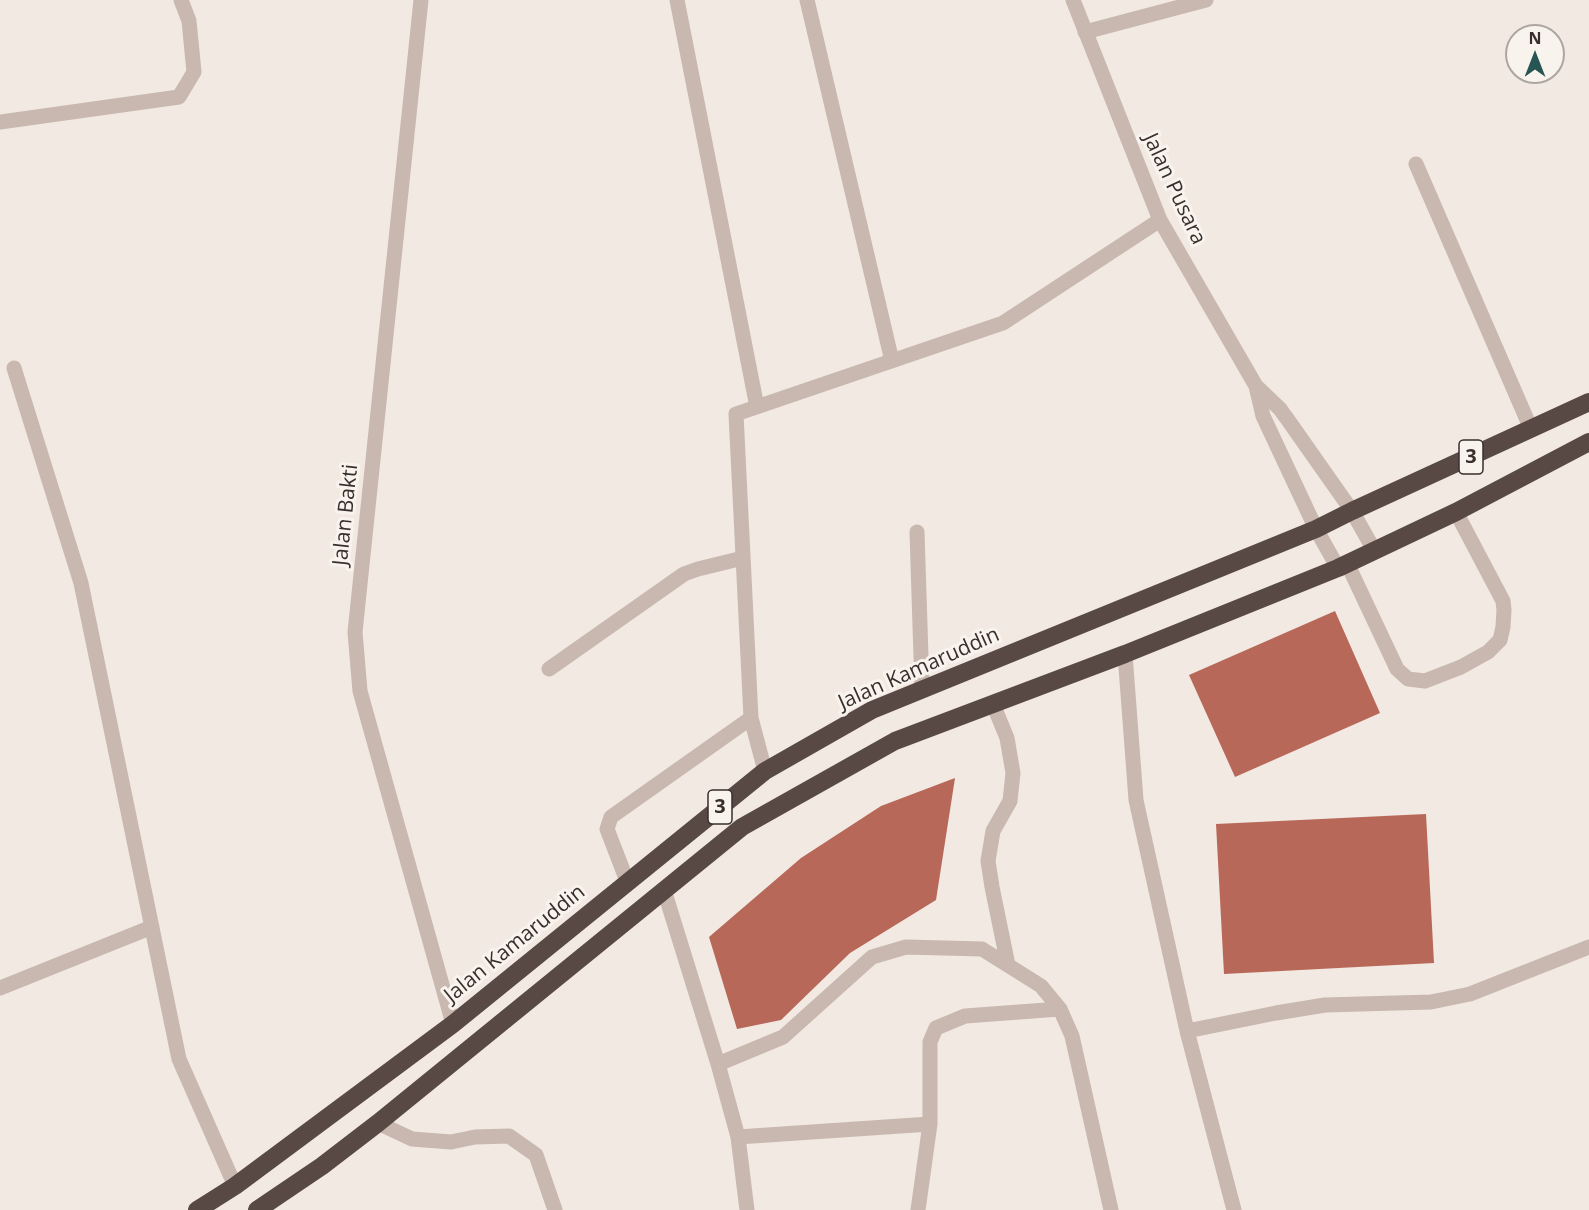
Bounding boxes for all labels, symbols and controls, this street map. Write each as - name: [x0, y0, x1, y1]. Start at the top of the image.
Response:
- north arrow: [1505, 24, 1565, 84]
- text: N: [1528, 27, 1542, 49]
- street label: Jalan Pusara: [1137, 129, 1211, 249]
- road number: 3: [1459, 440, 1483, 474]
- street label: Jalan Bakti: [328, 463, 364, 567]
- street label: Jalan Kamaruddin: [835, 622, 1003, 716]
- road number: 3: [708, 790, 732, 824]
- street label: Jalan Kamaruddin: [440, 880, 590, 1008]

